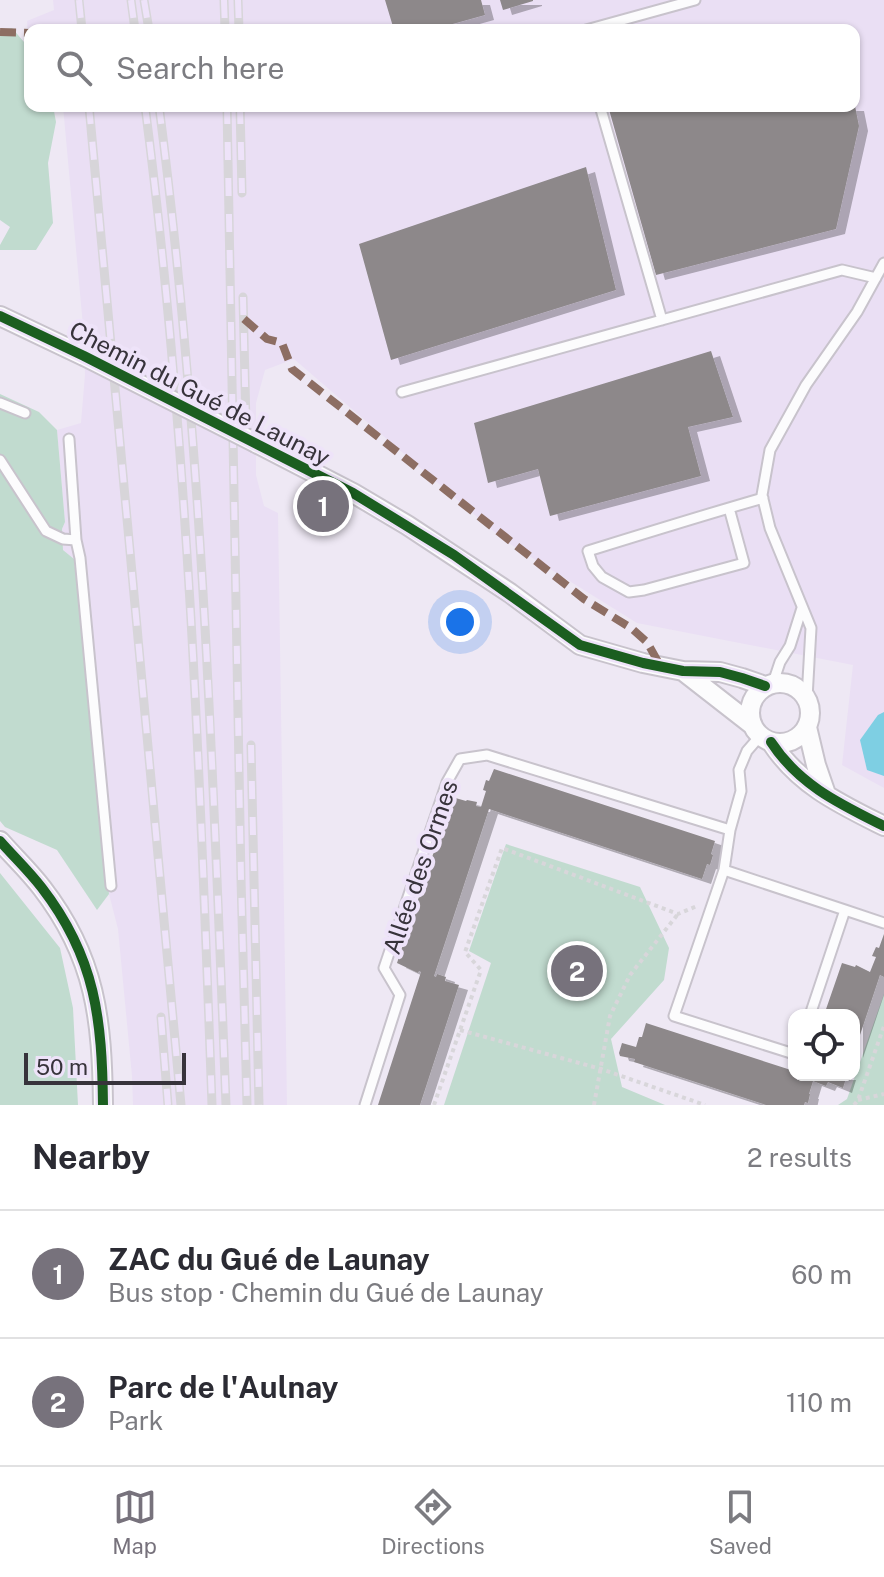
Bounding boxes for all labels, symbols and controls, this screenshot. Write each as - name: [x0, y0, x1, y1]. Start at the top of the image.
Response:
- search box: [24, 24, 860, 112]
- icon: search: [52, 46, 96, 90]
- text: Search here: [116, 50, 284, 86]
- street label: Chemin du Gué de Launay: [65, 315, 335, 471]
- pin: 1: [297, 476, 349, 536]
- your location: [440, 602, 480, 642]
- street label: Allée des Ormes: [377, 776, 463, 958]
- pin: 2: [551, 941, 603, 1001]
- map controls: [788, 1009, 860, 1081]
- button: locate: [788, 1009, 860, 1081]
- scale bar: [24, 1049, 186, 1085]
- text: 50 m: [36, 1054, 88, 1080]
- text: Nearby: [32, 1137, 150, 1177]
- text: 2 results: [747, 1142, 852, 1173]
- text: ZAC du Gué de Launay: [108, 1241, 430, 1277]
- text: 1: [52, 1259, 64, 1290]
- text: 60 m: [791, 1259, 852, 1290]
- text: Bus stop · Chemin du Gué de Launay: [108, 1277, 544, 1308]
- text: Parc de l'Aulnay: [108, 1369, 338, 1405]
- text: 2: [50, 1387, 66, 1418]
- text: 110 m: [786, 1387, 852, 1418]
- text: Park: [108, 1405, 163, 1436]
- tab: Map: [112, 1485, 157, 1559]
- tab: Directions: [381, 1485, 485, 1559]
- tab: Saved: [709, 1485, 772, 1559]

